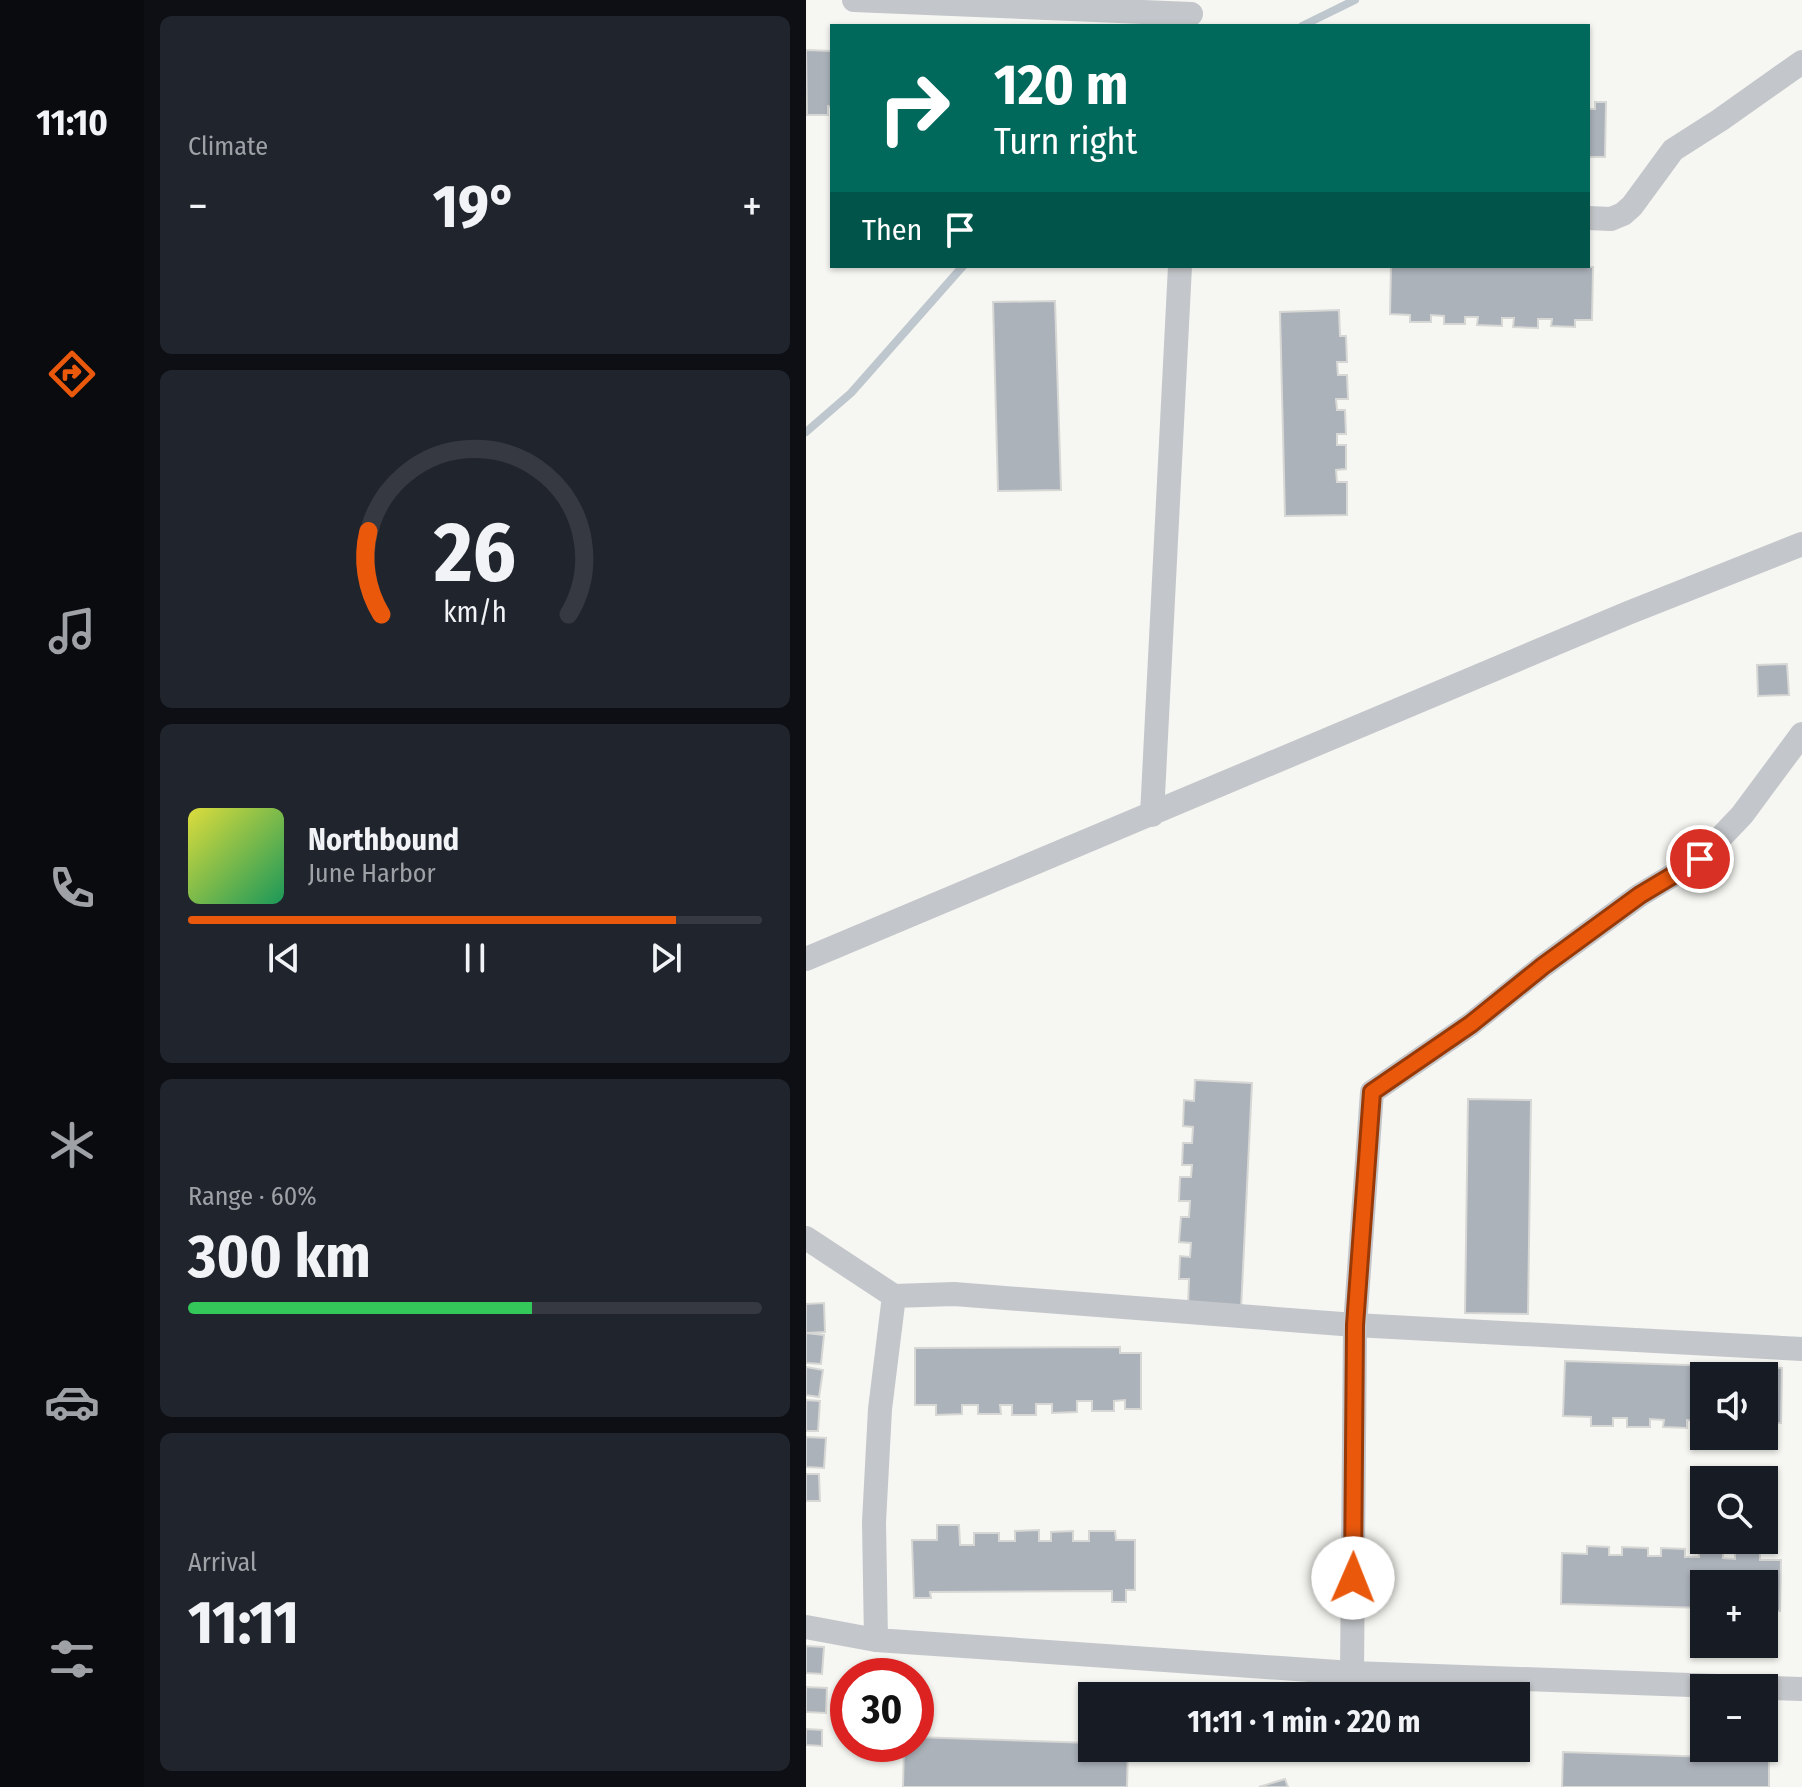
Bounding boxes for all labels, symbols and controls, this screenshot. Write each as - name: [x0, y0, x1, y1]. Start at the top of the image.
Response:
- text: 120 m: [994, 52, 1129, 119]
- icon: right: [862, 56, 966, 160]
- text: 11:10: [36, 101, 108, 145]
- text: Turn right: [994, 120, 1137, 164]
- text: Climate: [188, 131, 268, 162]
- text: 19°: [433, 171, 517, 243]
- text: −: [188, 180, 208, 233]
- text: +: [742, 180, 762, 233]
- icon: arrive: [938, 208, 982, 252]
- text: Then: [862, 212, 922, 248]
- icon: directions: [44, 346, 100, 402]
- text: 26: [433, 503, 516, 603]
- text: km/h: [443, 595, 507, 630]
- icon: music: [44, 603, 100, 659]
- text: Northbound: [308, 822, 459, 858]
- pin: [1666, 825, 1734, 893]
- icon: arrive: [1678, 837, 1722, 881]
- text: June Harbor: [308, 858, 436, 889]
- icon: phone: [44, 860, 100, 916]
- icon: previous: [262, 936, 306, 980]
- icon: pause: [453, 936, 497, 980]
- icon: next: [644, 936, 688, 980]
- icon: climate: [44, 1117, 100, 1173]
- text: Range · 60%: [188, 1181, 317, 1212]
- text: 300 km: [188, 1221, 371, 1293]
- map controls: [1690, 1362, 1778, 1762]
- button: sound: [1690, 1362, 1778, 1450]
- icon: car: [44, 1374, 100, 1430]
- button: search: [1690, 1466, 1778, 1554]
- position arrow: [1311, 1536, 1395, 1620]
- text: Arrival: [188, 1547, 257, 1578]
- button: +: [1690, 1570, 1778, 1658]
- text: 11:11: [188, 1587, 299, 1659]
- icon: filters: [44, 1631, 100, 1687]
- speed limit sign: 30: [830, 1658, 934, 1762]
- button: −: [1690, 1674, 1778, 1762]
- text: 11:11 · 1 min · 220 m: [1188, 1704, 1420, 1740]

